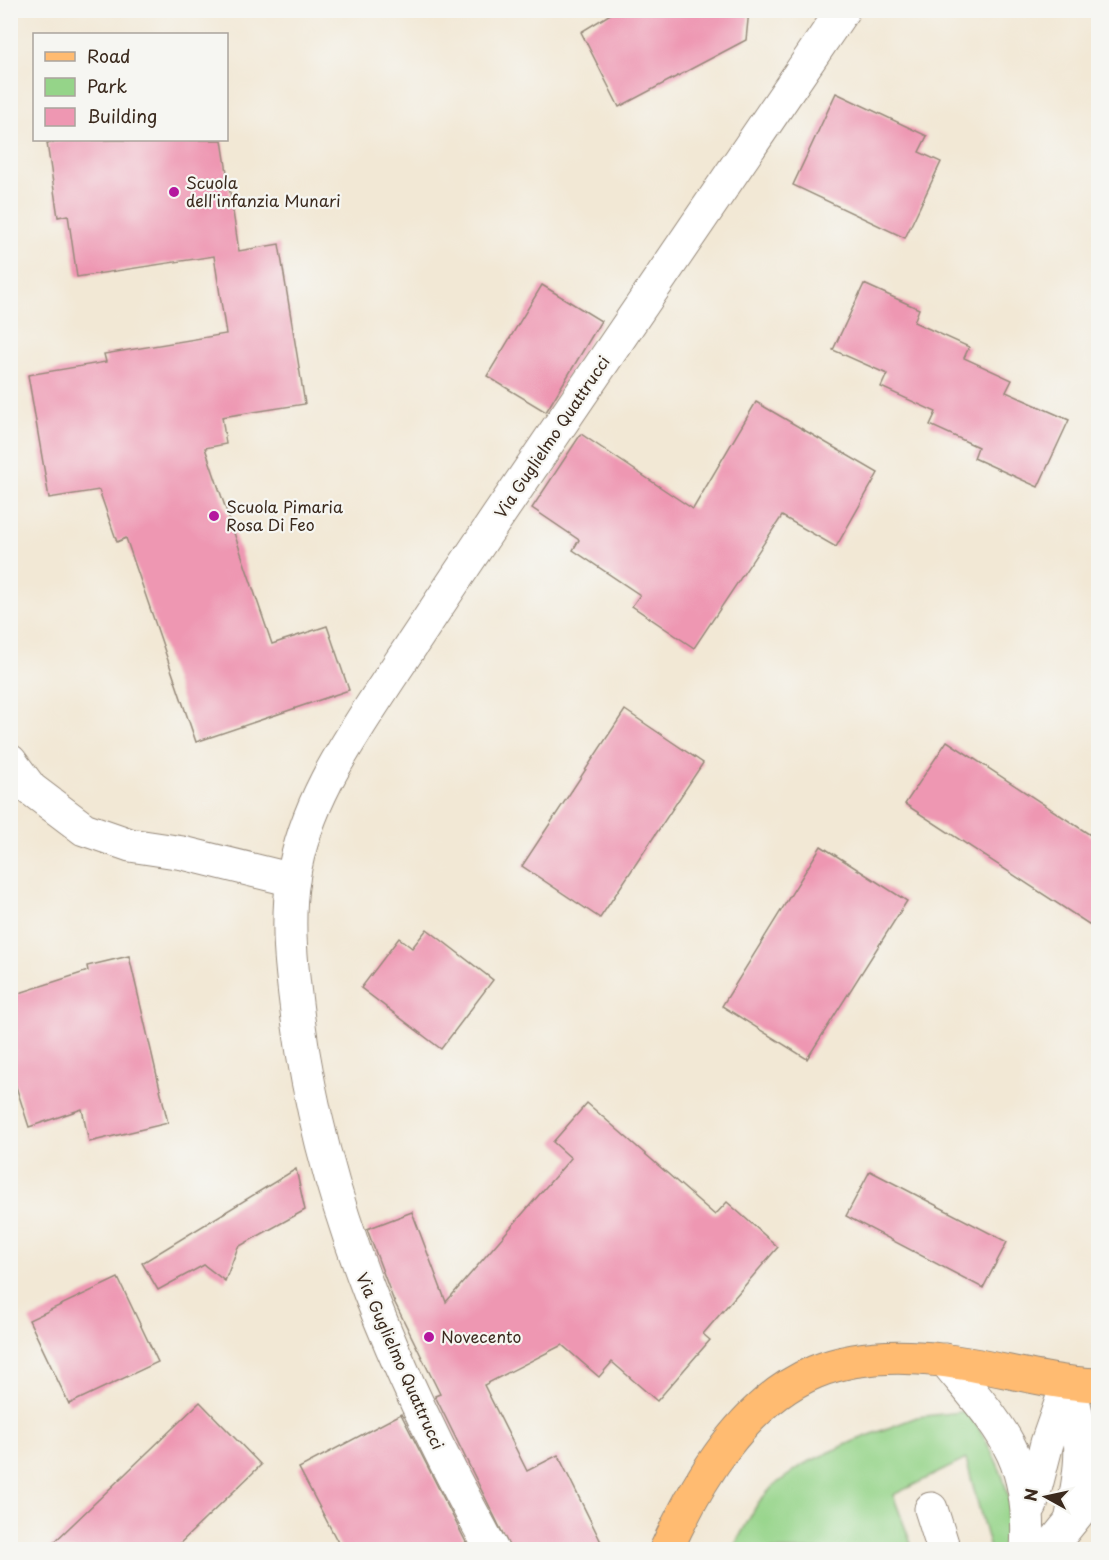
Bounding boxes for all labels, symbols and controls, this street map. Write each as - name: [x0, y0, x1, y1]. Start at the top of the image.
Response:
- legend: [33, 33, 228, 141]
- text: Road: [87, 42, 131, 69]
- text: Park: [87, 72, 127, 99]
- text: Building: [87, 102, 157, 129]
- place label: Scuola dell'infanzia Munari: [186, 170, 341, 212]
- marker: Scuola dell'infanzia Munari: [167, 185, 181, 199]
- street label: Via Guglielmo Quattrucci: [488, 350, 615, 523]
- place label: Scuola Pimaria Rosa Di Feo: [226, 494, 343, 536]
- marker: Scuola Pimaria Rosa Di Feo: [207, 509, 221, 523]
- street label: Via Guglielmo Quattrucci: [351, 1268, 451, 1453]
- place label: Novecento: [441, 1324, 522, 1348]
- marker: Novecento: [422, 1330, 436, 1344]
- north arrow: [1016, 1467, 1076, 1527]
- text: N: [1017, 1487, 1043, 1503]

